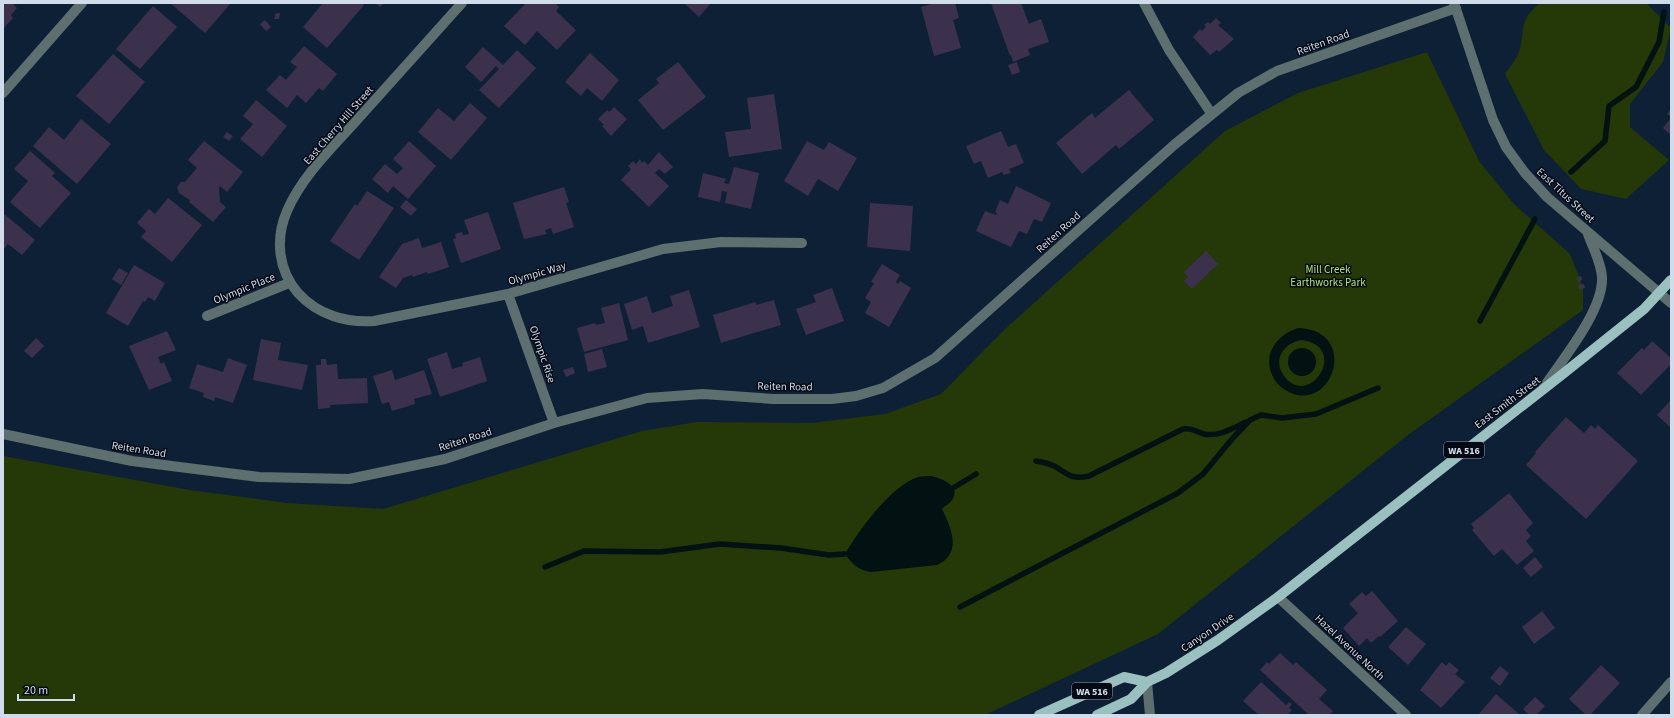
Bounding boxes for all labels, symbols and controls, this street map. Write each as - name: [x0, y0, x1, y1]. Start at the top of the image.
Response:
- street label: Reiten Road: [1295, 26, 1352, 59]
- street label: East Cherry Hill Street: [300, 83, 377, 168]
- street label: East Titus Street: [1533, 165, 1598, 226]
- street label: Reiten Road: [1033, 208, 1084, 256]
- street label: Olympic Way: [506, 258, 568, 289]
- park label: Mill Creek Earthworks Park: [1290, 262, 1366, 290]
- street label: Olympic Place: [211, 269, 278, 308]
- street label: Olympic Rise: [526, 324, 559, 385]
- street label: East Smith Street: [1471, 373, 1544, 432]
- street label: Reiten Road: [757, 379, 813, 394]
- street label: Reiten Road: [437, 424, 494, 455]
- street label: Reiten Road: [111, 438, 167, 461]
- road number: WA 516: [1444, 442, 1484, 458]
- street label: Canyon Drive: [1178, 609, 1237, 656]
- street label: Hazel Avenue North: [1311, 611, 1388, 684]
- scale bar: [18, 676, 74, 702]
- text: 20 m: [24, 682, 48, 699]
- road number: WA 516: [1072, 683, 1112, 699]

